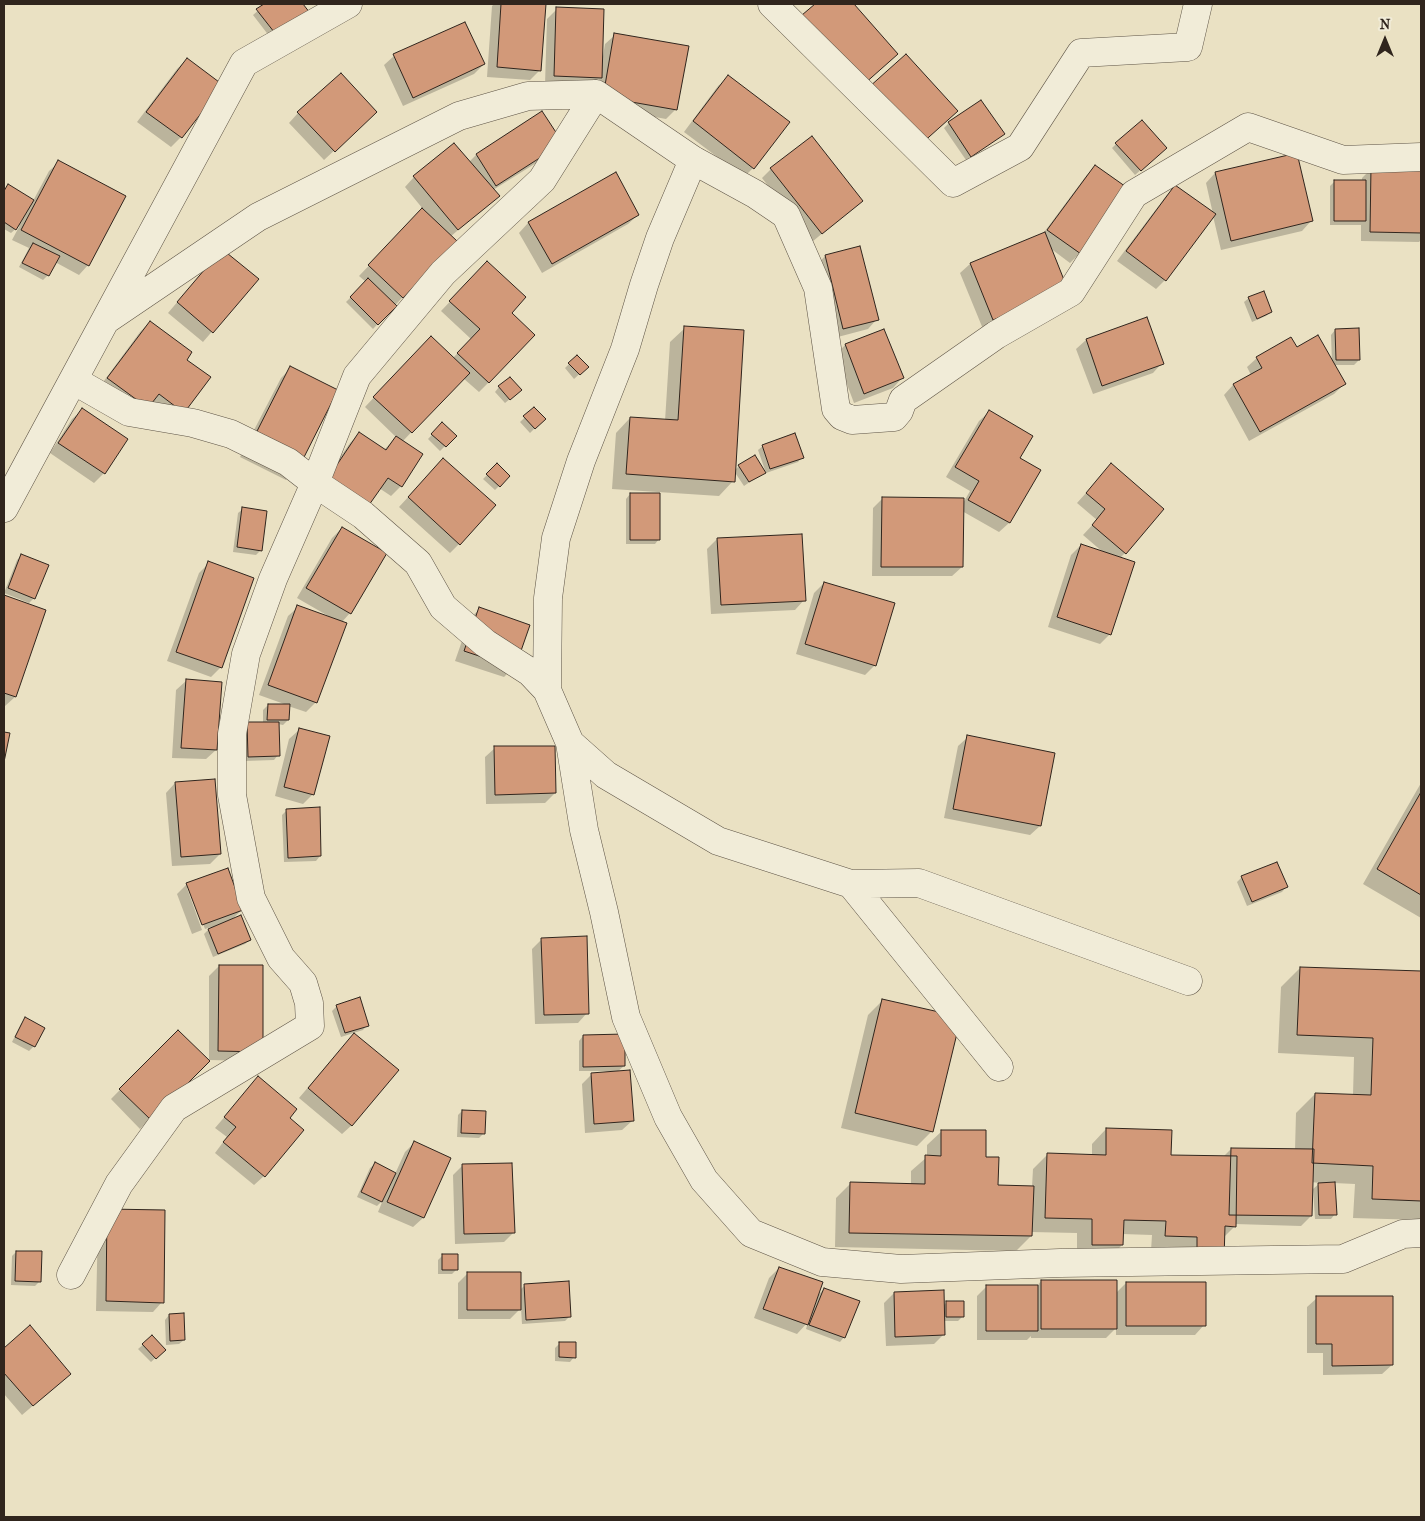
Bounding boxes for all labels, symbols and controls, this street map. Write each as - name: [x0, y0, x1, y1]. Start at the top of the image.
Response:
- north arrow: [1360, 15, 1410, 65]
- text: N: [1380, 16, 1390, 33]

